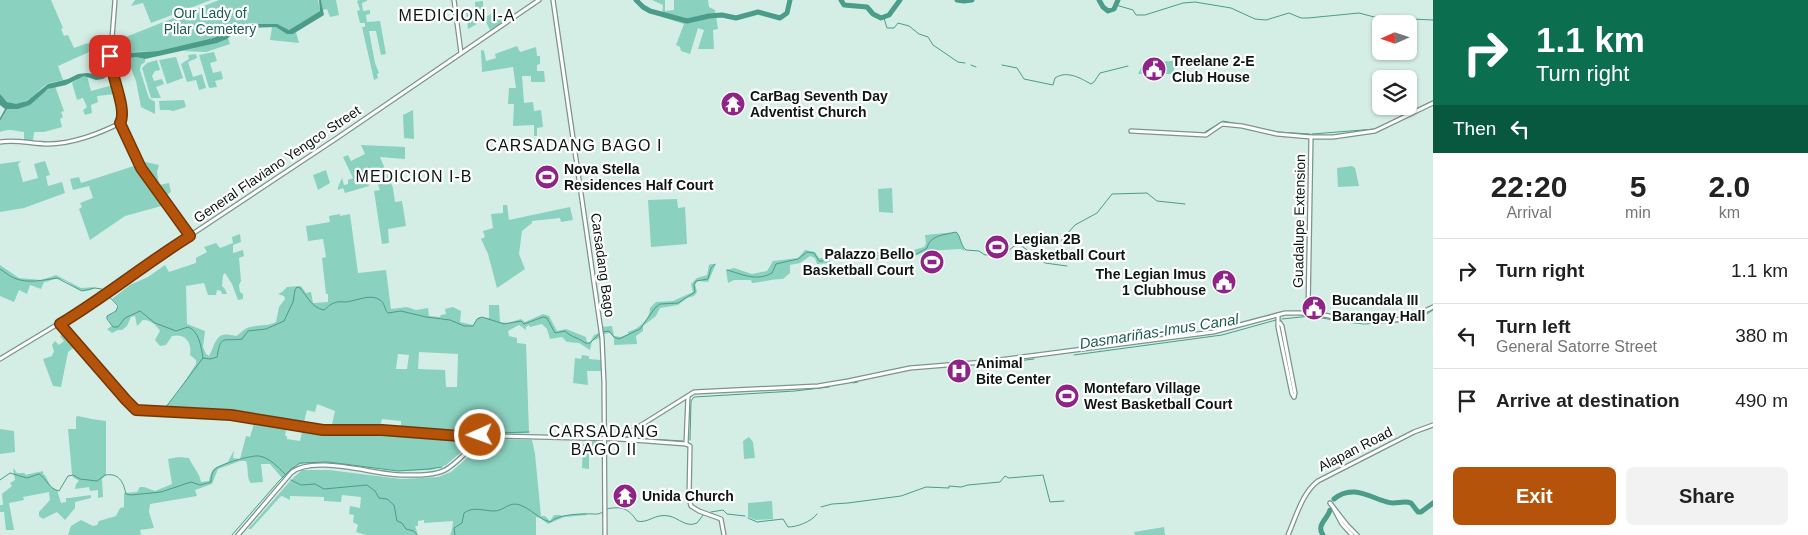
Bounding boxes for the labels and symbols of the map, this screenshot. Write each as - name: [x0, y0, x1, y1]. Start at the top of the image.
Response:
- park label: Our Lady of Pilar Cemetery: [164, 5, 256, 37]
- district label: MEDICION I-A: [399, 7, 515, 24]
- north arrow: [1372, 15, 1418, 60]
- pin: [89, 35, 131, 77]
- place label: Treelane 2-E Club House: [1172, 53, 1255, 85]
- public building icon: Treelane 2-E Club House: [1141, 56, 1167, 82]
- place label: CarBag Seventh Day Adventist Church: [750, 88, 888, 120]
- temple icon: CarBag Seventh Day Adventist Church: [720, 91, 746, 117]
- street label: General Flaviano Yengco Street: [191, 102, 364, 226]
- district label: CARSADANG BAGO I: [486, 137, 662, 154]
- street label: Guadalupe Extension: [1290, 154, 1308, 288]
- place label: Nova Stella Residences Half Court: [564, 161, 714, 193]
- sports icon: Nova Stella Residences Half Court: [534, 164, 560, 190]
- district label: MEDICION I-B: [356, 168, 472, 185]
- street label: Carsadang Bago: [588, 212, 618, 318]
- place label: Legian 2B Basketball Court: [1014, 231, 1126, 263]
- sports icon: Legian 2B Basketball Court: [984, 234, 1010, 260]
- place label: Palazzo Bello Basketball Court: [803, 246, 914, 278]
- sports icon: Palazzo Bello Basketball Court: [919, 249, 945, 275]
- place label: The Legian Imus 1 Clubhouse: [1096, 266, 1206, 298]
- public building icon: The Legian Imus 1 Clubhouse: [1211, 269, 1237, 295]
- place label: Bucandala III Barangay Hall: [1332, 292, 1425, 324]
- public building icon: Bucandala III Barangay Hall: [1301, 295, 1327, 321]
- water label: Dasmariñas-Imus Canal: [1078, 310, 1240, 352]
- place label: Animal Bite Center: [976, 355, 1051, 387]
- hospital icon: Animal Bite Center: [946, 358, 972, 384]
- place label: Montefaro Village West Basketball Court: [1084, 380, 1233, 412]
- sports icon: Montefaro Village West Basketball Court: [1054, 383, 1080, 409]
- position arrow: [453, 408, 505, 460]
- district label: CARSADANG BAGO II: [549, 423, 659, 458]
- street label: Alapan Road: [1315, 423, 1395, 475]
- temple icon: Unida Church: [612, 483, 638, 509]
- place label: Unida Church: [642, 488, 734, 504]

